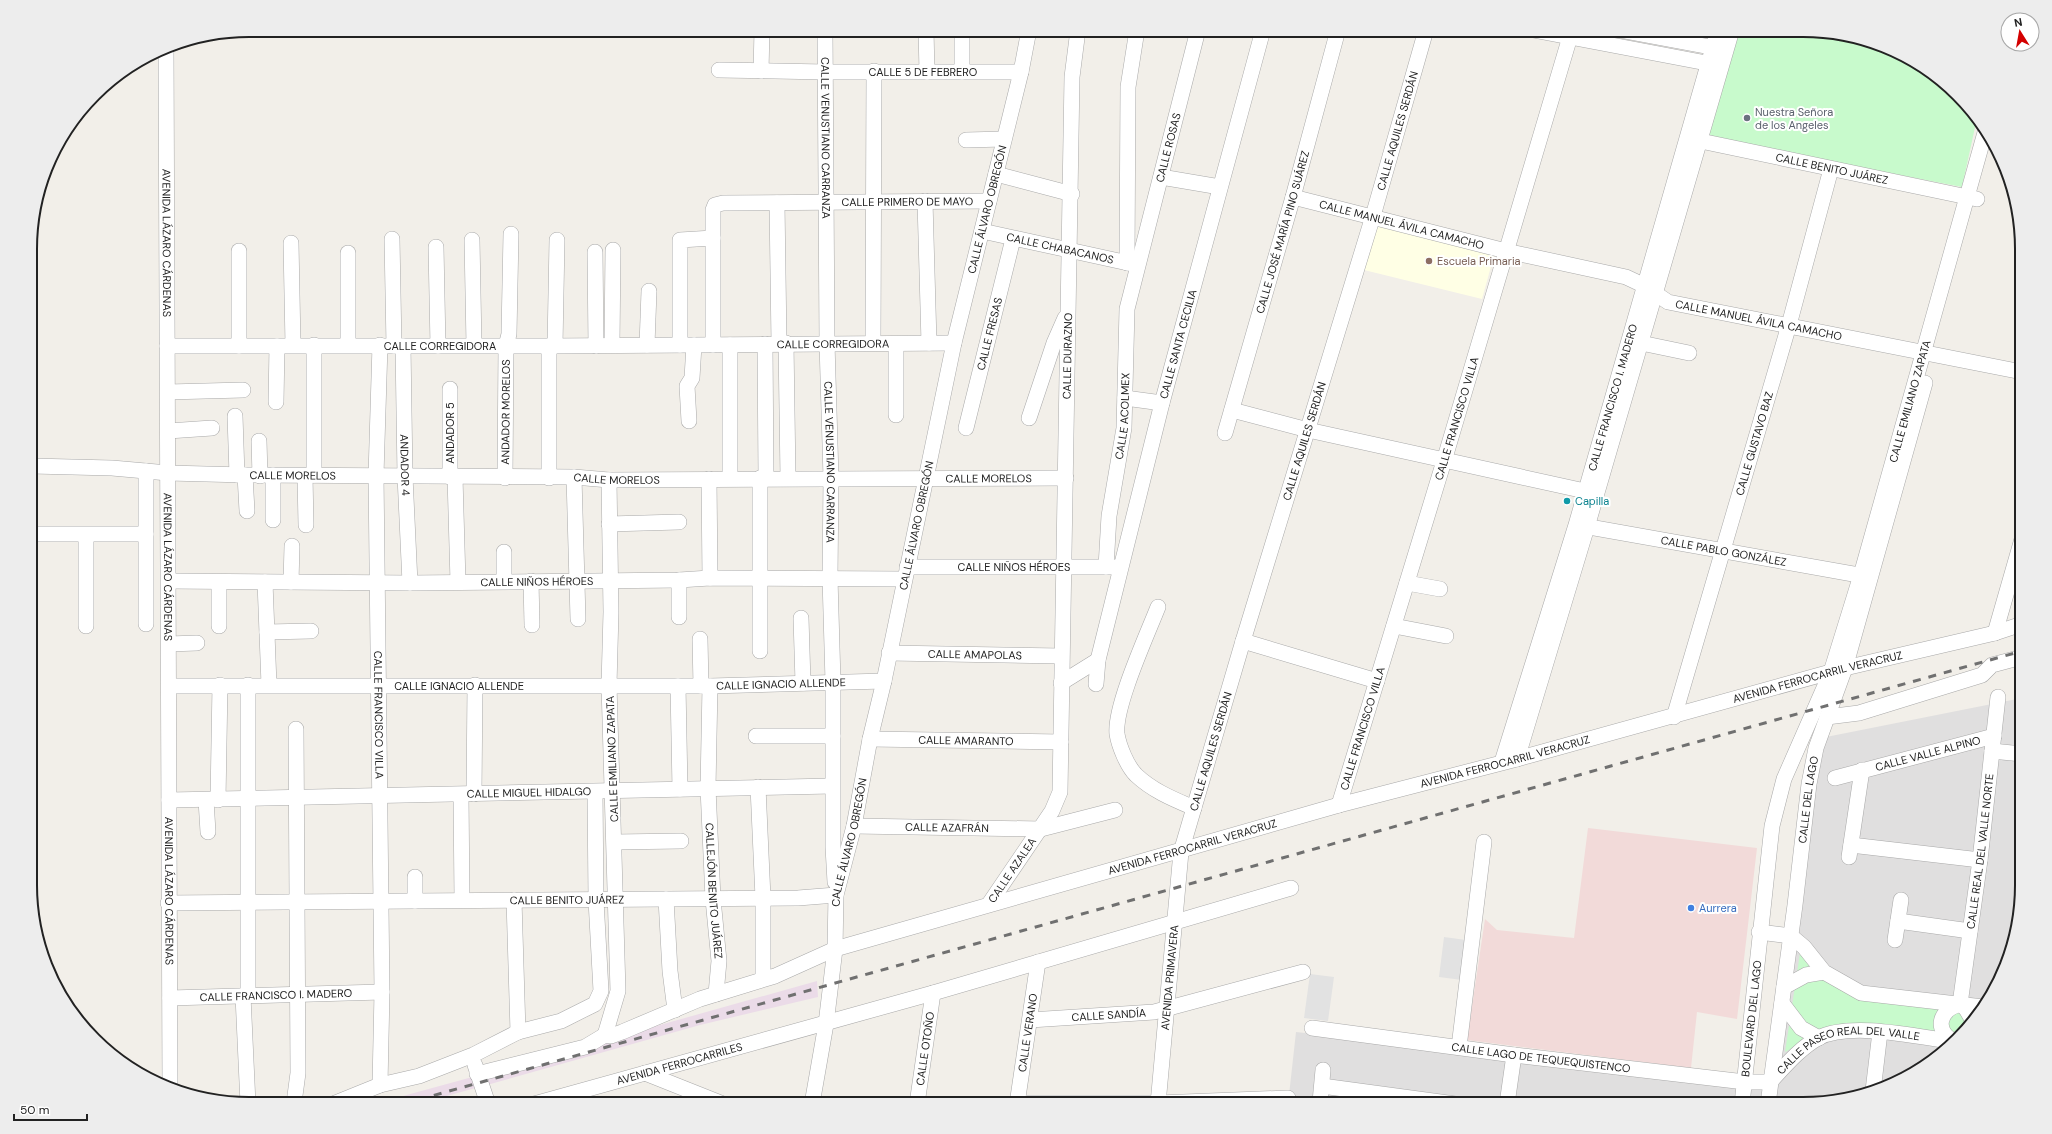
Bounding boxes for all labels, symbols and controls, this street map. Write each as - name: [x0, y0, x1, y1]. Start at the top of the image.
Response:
- north arrow: [2000, 12, 2040, 52]
- text: N: [2013, 15, 2023, 30]
- street label: CALLE VENUSTIANO CARRANZA: [818, 57, 833, 219]
- street label: CALLE 5 DE FEBRERO: [869, 65, 977, 79]
- street label: CALLE AQUILES SERDÁN: [1374, 70, 1421, 192]
- place label: Nuestra Señora de los Angeles: [1755, 105, 1833, 132]
- street label: CALLE ROSAS: [1153, 111, 1184, 184]
- marker: Nuestra Señora de los Angeles: [1742, 113, 1752, 123]
- street label: CALLE ÁLVARO OBREGÓN: [964, 144, 1010, 275]
- street label: CALLE JOSÉ MARÍA PINO SUÁREZ: [1253, 149, 1312, 315]
- street label: CALLE BENITO JUÁREZ: [1774, 150, 1889, 187]
- street label: AVENIDA LÁZARO CÁRDENAS: [159, 169, 174, 317]
- street label: CALLE PRIMERO DE MAYO: [841, 194, 973, 209]
- street label: CALLE MANUEL ÁVILA CAMACHO: [1318, 197, 1485, 252]
- street label: CALLE CHABACANOS: [1005, 230, 1115, 267]
- place label: Escuela Primaria: [1437, 254, 1521, 268]
- marker: Escuela Primaria: [1424, 256, 1434, 266]
- street label: CALLE SANTA CECILIA: [1156, 288, 1199, 400]
- street label: CALLE FRESAS: [974, 296, 1005, 372]
- street label: CALLE MANUEL ÁVILA CAMACHO: [1674, 297, 1843, 343]
- street label: CALLE DURAZNO: [1060, 313, 1075, 399]
- street label: CALLE FRANCISCO I. MADERO: [1585, 322, 1640, 473]
- street label: CALLE CORREGIDORA: [777, 336, 889, 351]
- street label: CALLE EMILIANO ZAPATA: [1886, 338, 1933, 464]
- street label: CALLE CORREGIDORA: [384, 339, 496, 353]
- street label: CALLE FRANCISCO VILLA: [1432, 355, 1482, 482]
- street label: ANDADOR MORELOS: [498, 359, 513, 465]
- street label: CALLE ACOLMEX: [1112, 372, 1132, 461]
- street label: CALLE AQUILES SERDÁN: [1279, 380, 1329, 502]
- street label: CALLE VENUSTIANO CARRANZA: [821, 381, 838, 543]
- street label: CALLE GUSTAVO BAZ: [1732, 390, 1776, 497]
- street label: ANDADOR 5: [443, 402, 457, 464]
- street label: ANDADOR 4: [397, 434, 413, 496]
- street label: CALLE ÁLVARO OBREGÓN: [896, 460, 936, 591]
- street label: CALLE MORELOS: [250, 468, 336, 483]
- street label: CALLE MORELOS: [573, 470, 660, 487]
- street label: CALLE MORELOS: [945, 471, 1032, 486]
- street label: AVENIDA LÁZARO CÁRDENAS: [161, 493, 175, 641]
- place label: Capilla: [1575, 494, 1609, 508]
- marker: Capilla: [1562, 496, 1572, 506]
- street label: CALLE PABLO GONZÁLEZ: [1660, 533, 1788, 569]
- street label: CALLE NIÑOS HÉROES: [958, 560, 1070, 574]
- street label: CALLE NIÑOS HÉROES: [480, 574, 593, 589]
- street label: CALLE AMAPOLAS: [928, 647, 1022, 662]
- street label: AVENIDA FERROCARRIL VERACRUZ: [1731, 648, 1904, 706]
- street label: CALLE FRANCISCO VILLA: [371, 651, 387, 779]
- street label: CALLE FRANCISCO VILLA: [1337, 665, 1388, 792]
- street label: CALLE IGNACIO ALLENDE: [716, 675, 846, 693]
- street label: CALLE IGNACIO ALLENDE: [394, 679, 524, 693]
- street label: CALLE AQUILES SERDÁN: [1186, 690, 1235, 813]
- street label: CALLE EMILIANO ZAPATA: [603, 696, 621, 822]
- street label: AVENIDA FERROCARRIL VERACRUZ: [1419, 732, 1591, 791]
- street label: CALLE AMARANTO: [918, 733, 1014, 748]
- street label: CALLE VALLE ALPINO: [1874, 733, 1982, 774]
- street label: CALLE DEL LAGO: [1795, 755, 1821, 844]
- street label: CALLE REAL DEL VALLE NORTE: [1963, 773, 1996, 930]
- street label: CALLE ÁLVARO OBREGÓN: [829, 777, 870, 907]
- street label: CALLE MIGUEL HIDALGO: [467, 784, 591, 801]
- street label: AVENIDA FERROCARRIL VERACRUZ: [1106, 816, 1278, 878]
- street label: AVENIDA LÁZARO CÁRDENAS: [162, 817, 177, 965]
- street label: CALLE AZAFRÁN: [905, 820, 989, 835]
- street label: CALLEJÓN BENITO JUÁREZ: [703, 823, 726, 959]
- street label: CALLE AZALEA: [985, 835, 1039, 905]
- street label: CALLE BENITO JUÁREZ: [510, 892, 624, 907]
- place label: Aurrera: [1699, 901, 1737, 915]
- marker: Aurrera: [1686, 903, 1696, 913]
- street label: AVENIDA PRIMAVERA: [1158, 924, 1181, 1031]
- street label: BOULEVARD DEL LAGO: [1738, 959, 1764, 1077]
- street label: CALLE FRANCISCO I. MADERO: [200, 986, 352, 1004]
- street label: CALLE VERANO: [1015, 992, 1040, 1073]
- street label: CALLE SANDÍA: [1071, 1006, 1146, 1024]
- street label: CALLE OTOÑO: [913, 1011, 937, 1086]
- street label: CALLE PASEO REAL DEL VALLE: [1774, 1023, 1921, 1077]
- street label: AVENIDA FERROCARRILES: [615, 1039, 744, 1088]
- street label: CALLE LAGO DE TEQUEQUISTENCO: [1451, 1040, 1631, 1076]
- scale bar: [14, 1096, 87, 1122]
- text: 50 m: [20, 1102, 49, 1118]

